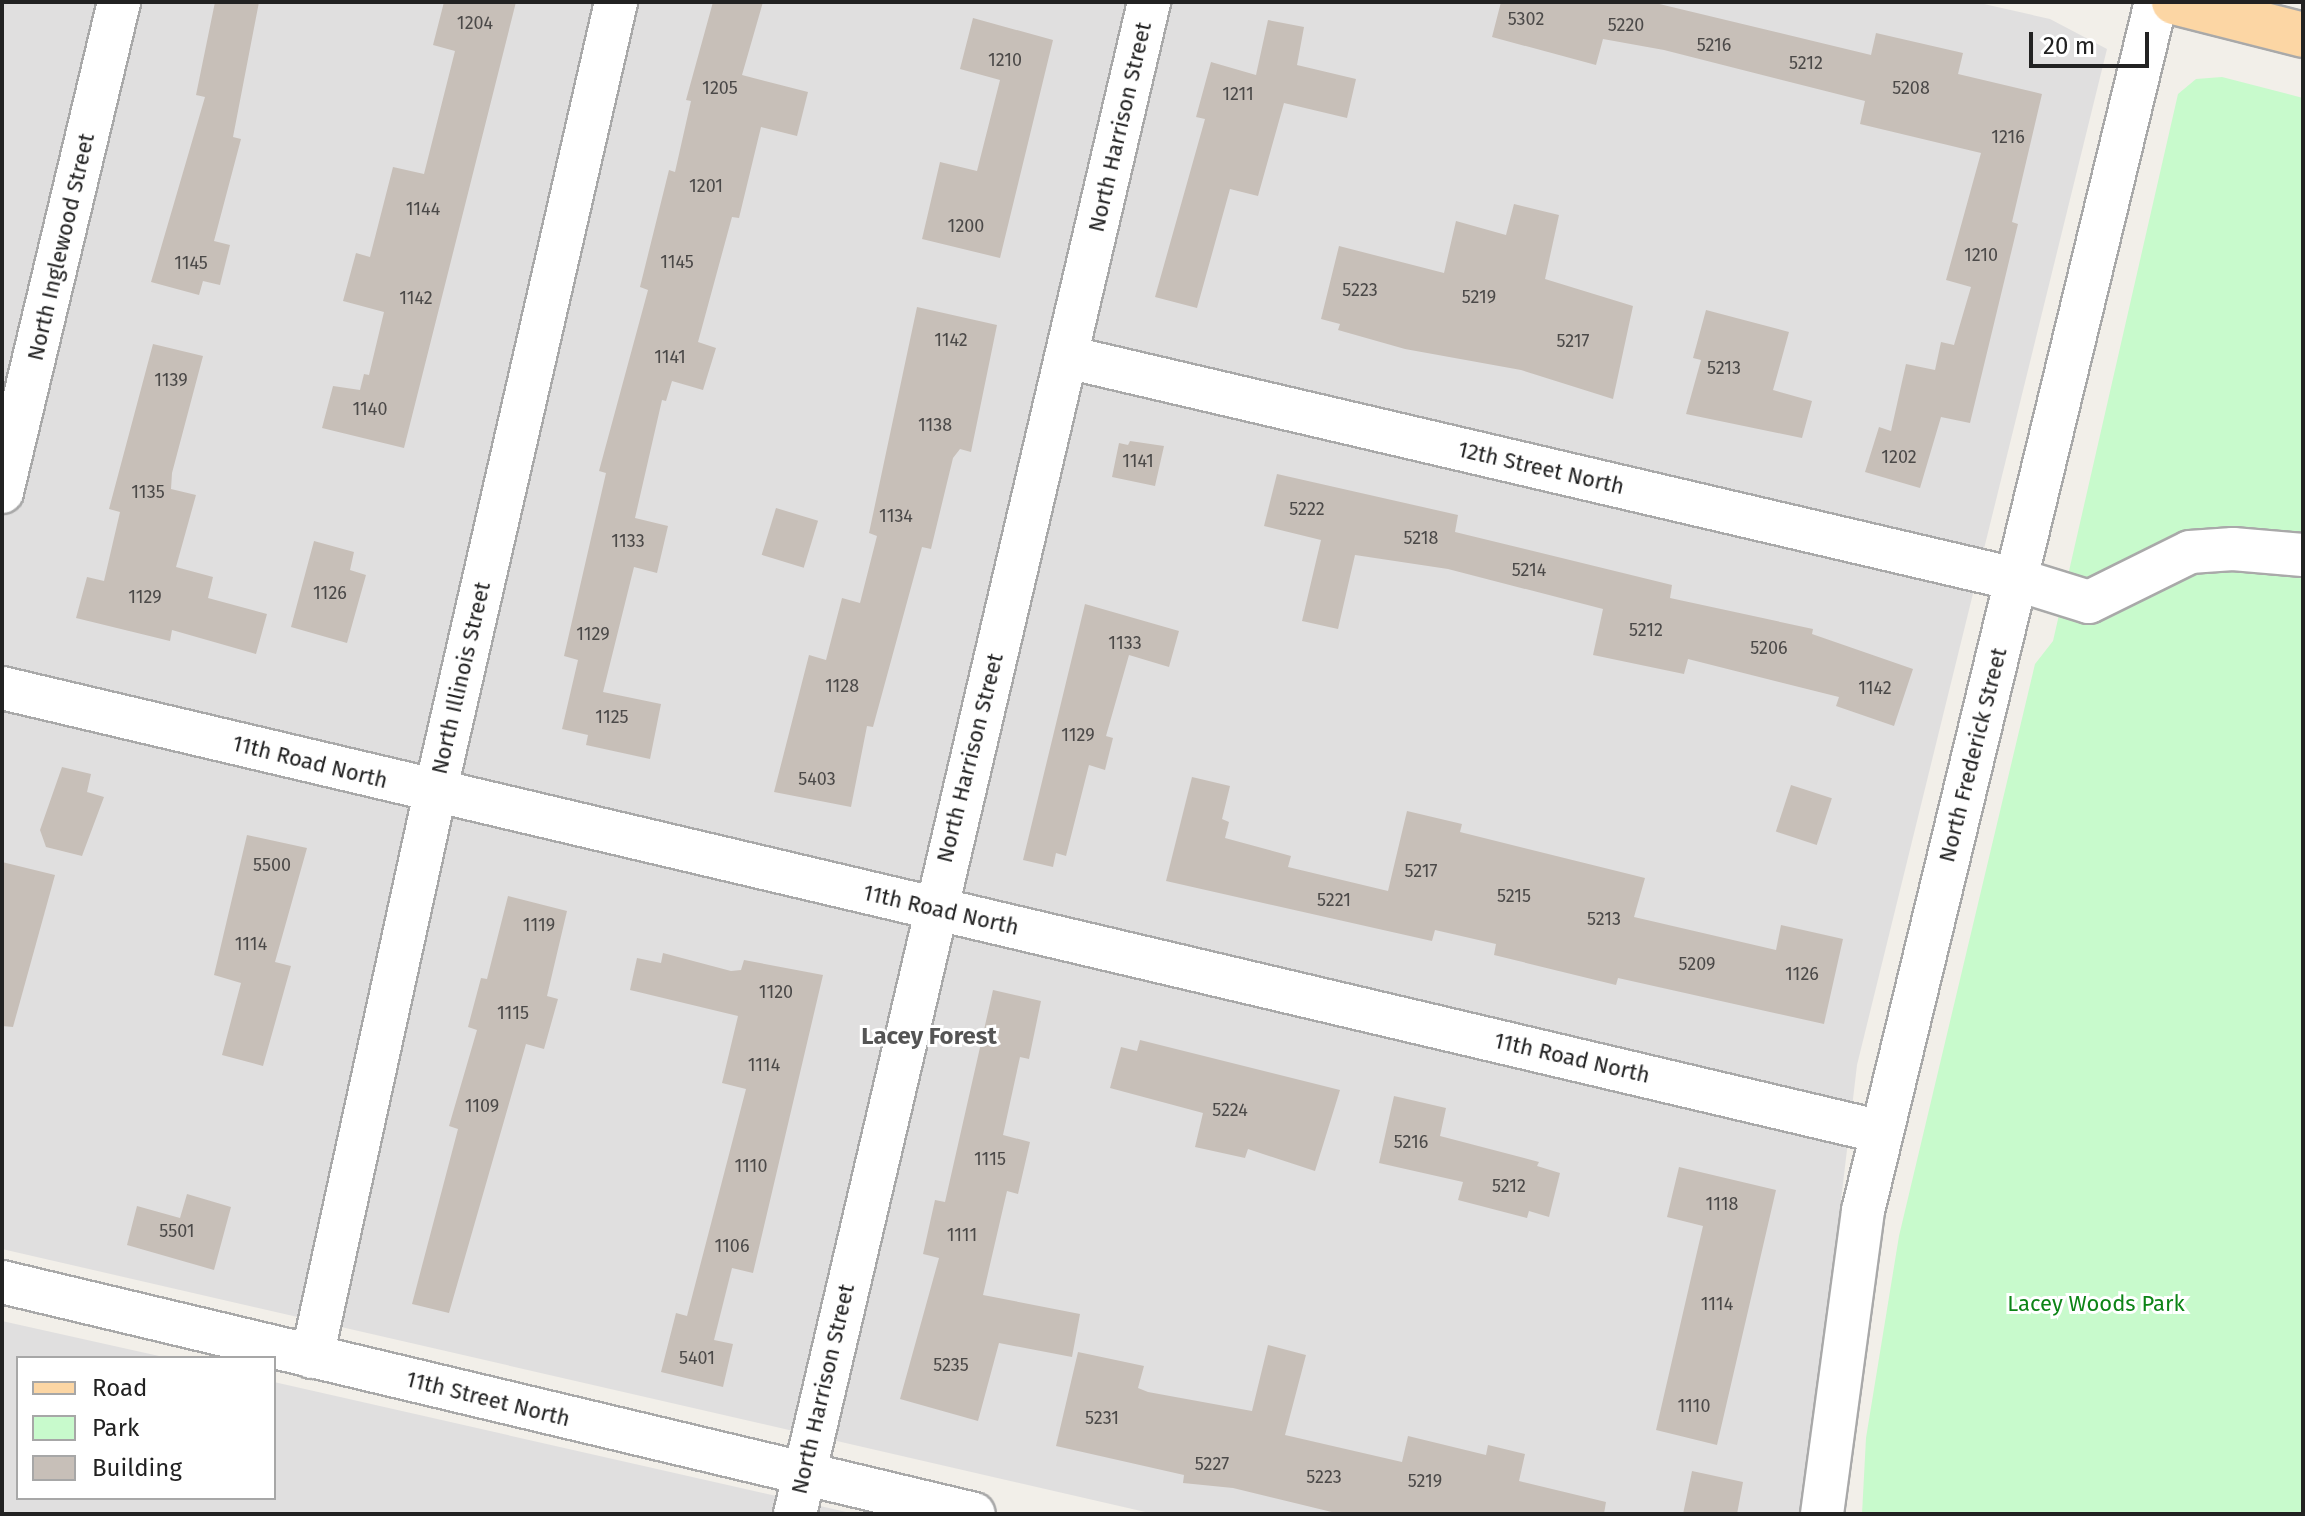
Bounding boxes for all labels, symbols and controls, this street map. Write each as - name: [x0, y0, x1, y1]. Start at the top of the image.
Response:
- house number: 5302: [1508, 8, 1544, 30]
- house number: 1204: [457, 12, 493, 34]
- house number: 5220: [1608, 14, 1644, 36]
- scale bar: [2033, 16, 2153, 66]
- street label: North Harrison Street: [1083, 19, 1157, 235]
- text: 20 m: [2043, 32, 2095, 60]
- house number: 5216: [1697, 34, 1731, 56]
- house number: 1210: [988, 49, 1022, 71]
- house number: 5212: [1789, 52, 1823, 74]
- house number: 1205: [702, 77, 738, 99]
- house number: 5208: [1892, 77, 1930, 99]
- house number: 1211: [1222, 83, 1254, 105]
- house number: 1216: [1991, 126, 2025, 148]
- street label: North Inglewood Street: [22, 131, 100, 363]
- house number: 1201: [689, 175, 723, 197]
- house number: 1144: [406, 198, 440, 220]
- house number: 1200: [948, 215, 984, 237]
- house number: 1210: [1964, 244, 1998, 266]
- house number: 1145: [660, 251, 694, 273]
- house number: 1145: [174, 252, 208, 274]
- house number: 5223: [1342, 279, 1378, 301]
- house number: 5219: [1462, 286, 1496, 308]
- house number: 1142: [399, 287, 433, 309]
- house number: 1142: [934, 329, 968, 351]
- house number: 5217: [1556, 330, 1590, 352]
- house number: 1141: [654, 346, 686, 368]
- house number: 5213: [1707, 357, 1741, 379]
- house number: 1139: [154, 369, 188, 391]
- house number: 1140: [353, 398, 387, 420]
- house number: 1138: [918, 414, 952, 436]
- street label: 12th Street North: [1455, 436, 1627, 500]
- house number: 1202: [1881, 446, 1917, 468]
- house number: 1141: [1122, 450, 1154, 472]
- house number: 1135: [131, 481, 165, 503]
- house number: 5222: [1289, 498, 1325, 520]
- house number: 1134: [879, 505, 913, 527]
- house number: 5218: [1404, 527, 1438, 549]
- house number: 1133: [611, 530, 645, 552]
- house number: 5214: [1512, 559, 1546, 581]
- street label: North Illinois Street: [426, 579, 496, 777]
- house number: 1126: [313, 582, 347, 604]
- house number: 1129: [128, 586, 162, 608]
- house number: 5212: [1629, 619, 1663, 641]
- house number: 1129: [576, 623, 610, 645]
- house number: 1133: [1108, 632, 1142, 654]
- house number: 5206: [1750, 637, 1788, 659]
- street label: North Frederick Street: [1934, 645, 2012, 865]
- street label: North Harrison Street: [931, 651, 1009, 865]
- house number: 1128: [825, 675, 859, 697]
- house number: 1142: [1858, 677, 1892, 699]
- house number: 1125: [595, 706, 629, 728]
- house number: 1129: [1061, 724, 1095, 746]
- street label: 11th Road North: [230, 730, 390, 794]
- house number: 5403: [798, 768, 836, 790]
- house number: 5500: [253, 854, 291, 876]
- house number: 5217: [1404, 860, 1438, 882]
- street label: 11th Road North: [860, 879, 1022, 941]
- house number: 5215: [1497, 885, 1531, 907]
- house number: 5221: [1317, 889, 1351, 911]
- house number: 5213: [1587, 908, 1621, 930]
- house number: 1119: [523, 914, 555, 936]
- house number: 1114: [235, 933, 267, 955]
- house number: 5209: [1678, 953, 1716, 975]
- house number: 1126: [1785, 963, 1819, 985]
- house number: 1120: [759, 981, 793, 1003]
- house number: 1115: [497, 1002, 529, 1024]
- district label: Lacey Forest: [861, 1023, 997, 1051]
- street label: 11th Road North: [1491, 1027, 1653, 1089]
- house number: 1114: [748, 1054, 780, 1076]
- house number: 1109: [465, 1095, 499, 1117]
- house number: 5224: [1212, 1099, 1248, 1121]
- house number: 5216: [1394, 1131, 1428, 1153]
- house number: 1115: [974, 1148, 1006, 1170]
- house number: 1110: [735, 1155, 767, 1177]
- house number: 5212: [1492, 1175, 1526, 1197]
- house number: 1118: [1706, 1193, 1738, 1215]
- house number: 5501: [159, 1220, 195, 1242]
- house number: 1111: [947, 1224, 977, 1246]
- house number: 1106: [715, 1235, 749, 1257]
- street label: North Harrison Street: [786, 1281, 860, 1497]
- park label: Lacey Woods Park: [2007, 1291, 2185, 1317]
- house number: 1114: [1701, 1293, 1733, 1315]
- house number: 5401: [679, 1347, 715, 1369]
- house number: 5235: [933, 1354, 969, 1376]
- legend: [16, 1356, 276, 1500]
- street label: 11th Street North: [403, 1366, 573, 1432]
- text: Road: [92, 1374, 147, 1402]
- house number: 1110: [1678, 1395, 1710, 1417]
- house number: 5231: [1085, 1407, 1119, 1429]
- text: Park: [92, 1414, 139, 1442]
- house number: 5227: [1195, 1453, 1229, 1475]
- text: Building: [92, 1454, 182, 1482]
- house number: 5223: [1306, 1466, 1342, 1488]
- house number: 5219: [1408, 1470, 1442, 1492]

